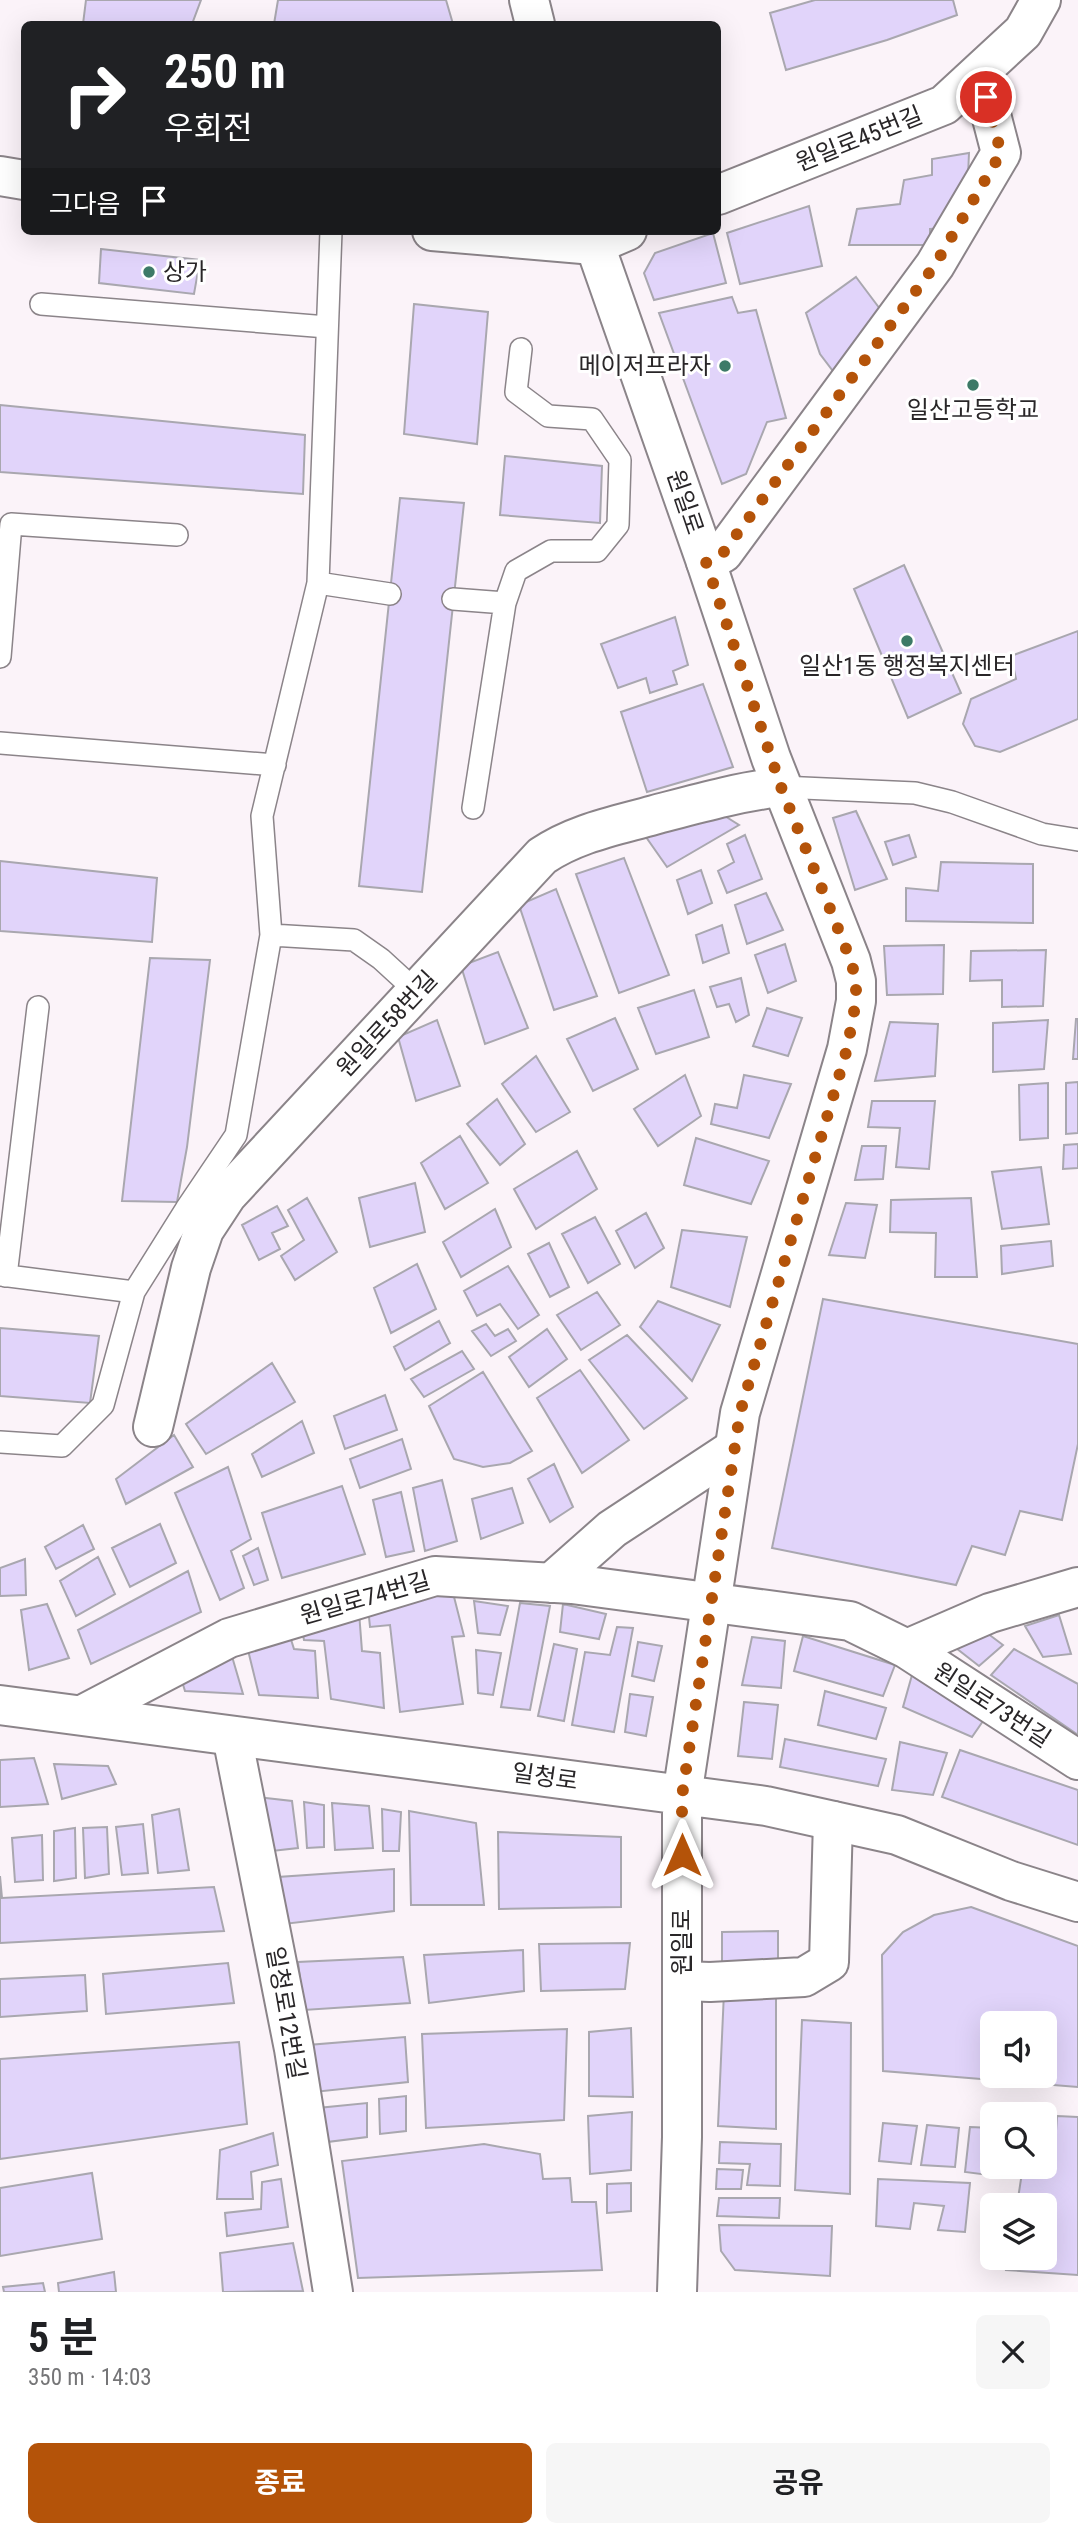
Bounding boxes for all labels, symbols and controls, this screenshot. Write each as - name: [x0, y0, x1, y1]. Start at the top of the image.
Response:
- text: 250 m: [164, 43, 286, 100]
- icon: right: [49, 49, 140, 140]
- pin: [956, 67, 1016, 127]
- icon: arrive: [967, 78, 1005, 116]
- street label: 원일로45번길: [792, 101, 926, 177]
- text: 우회전: [164, 109, 252, 147]
- icon: arrive: [135, 182, 173, 220]
- text: 그다음: [49, 189, 121, 219]
- place label: 상가: [163, 258, 207, 286]
- marker: 상가: [141, 264, 157, 280]
- place label: 메이저프라자: [579, 352, 711, 380]
- marker: 메이저프라자: [717, 358, 733, 374]
- marker: 일산고등학교: [965, 377, 981, 393]
- place label: 일산고등학교: [907, 396, 1039, 424]
- street label: 원일로: [661, 466, 709, 538]
- marker: 일산1동 행정복지센터: [899, 633, 915, 649]
- place label: 일산1동 행정복지센터: [799, 652, 1015, 680]
- street label: 원일로58번길: [331, 965, 443, 1083]
- street label: 원일로74번길: [297, 1566, 433, 1630]
- street label: 원일로73번길: [928, 1657, 1056, 1753]
- street label: 일청로: [510, 1759, 580, 1795]
- position arrow: [645, 1818, 719, 1892]
- street label: 원일로: [668, 1909, 696, 1975]
- street label: 일청로12번길: [261, 1945, 311, 2081]
- map controls: [980, 2011, 1057, 2270]
- button: sound: [980, 2011, 1057, 2088]
- button: search: [980, 2102, 1057, 2179]
- button: layers: [980, 2193, 1057, 2270]
- text: 5 분: [28, 2313, 98, 2362]
- button: close: [976, 2315, 1050, 2389]
- text: 350 m · 14:03: [28, 2364, 152, 2391]
- button: 종료: [28, 2443, 532, 2523]
- button: 공유: [546, 2443, 1050, 2523]

